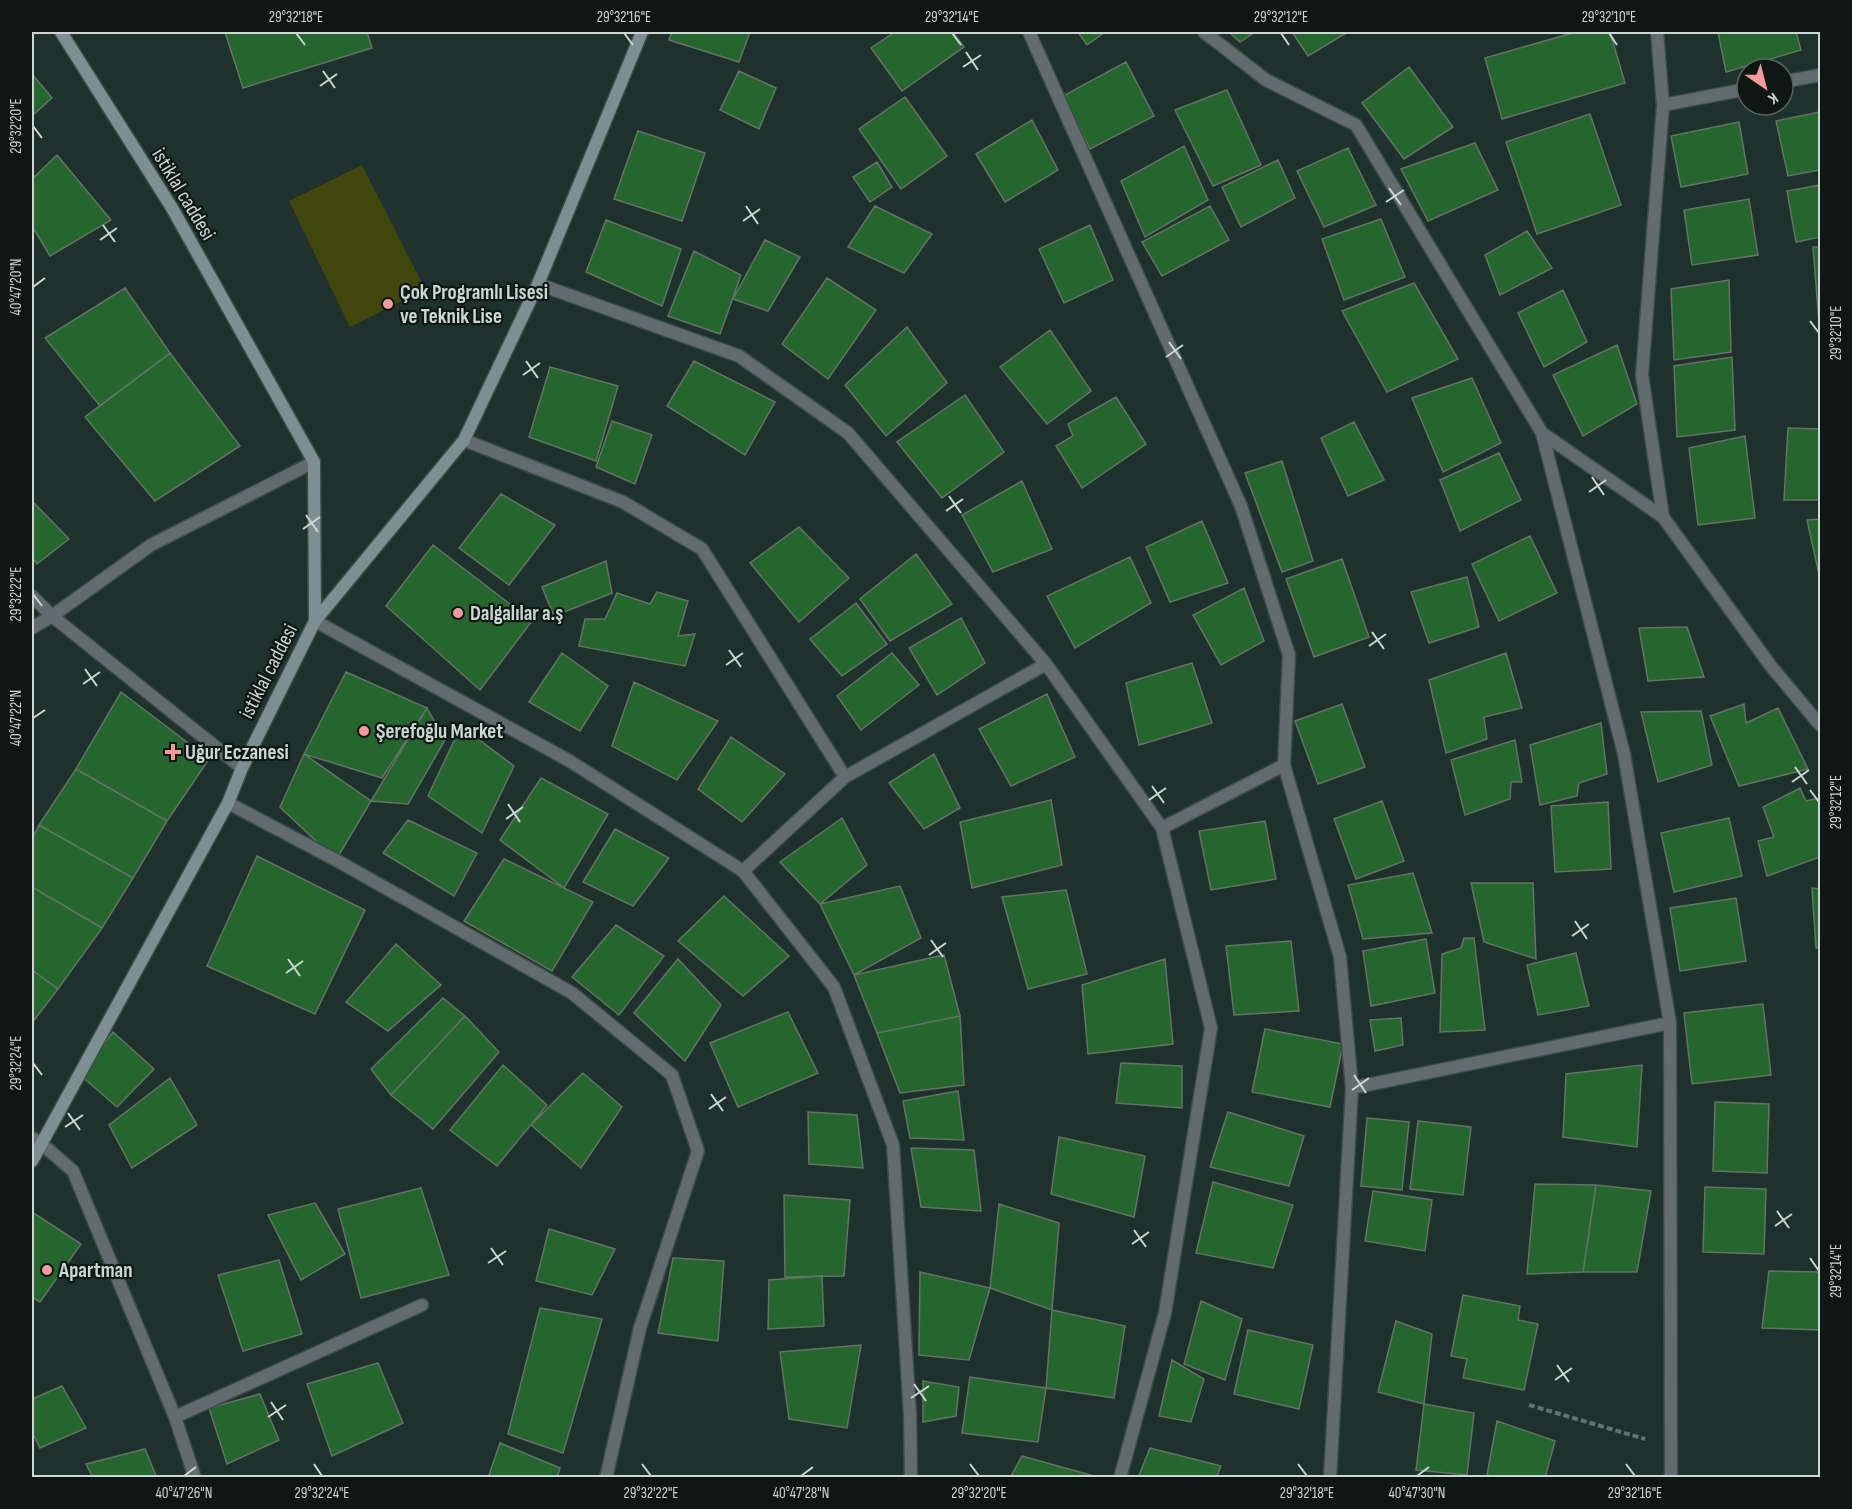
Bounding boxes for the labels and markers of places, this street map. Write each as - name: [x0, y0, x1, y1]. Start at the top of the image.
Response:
- place label: Çok Programlı Lisesi ve Teknik Lise: [400, 280, 548, 329]
- marker: Çok Programlı Lisesi ve Teknik Lise: [381, 297, 395, 311]
- place label: Dalgalılar a.ş: [470, 601, 563, 626]
- marker: Dalgalılar a.ş: [451, 606, 465, 620]
- place label: Şerefoğlu Market: [376, 719, 503, 744]
- marker: Şerefoğlu Market: [357, 724, 371, 738]
- place label: Uğur Eczanesi: [185, 740, 289, 765]
- marker: Uğur Eczanesi: [166, 745, 180, 759]
- place label: Apartman: [58, 1258, 133, 1283]
- marker: Apartman: [40, 1263, 54, 1277]

